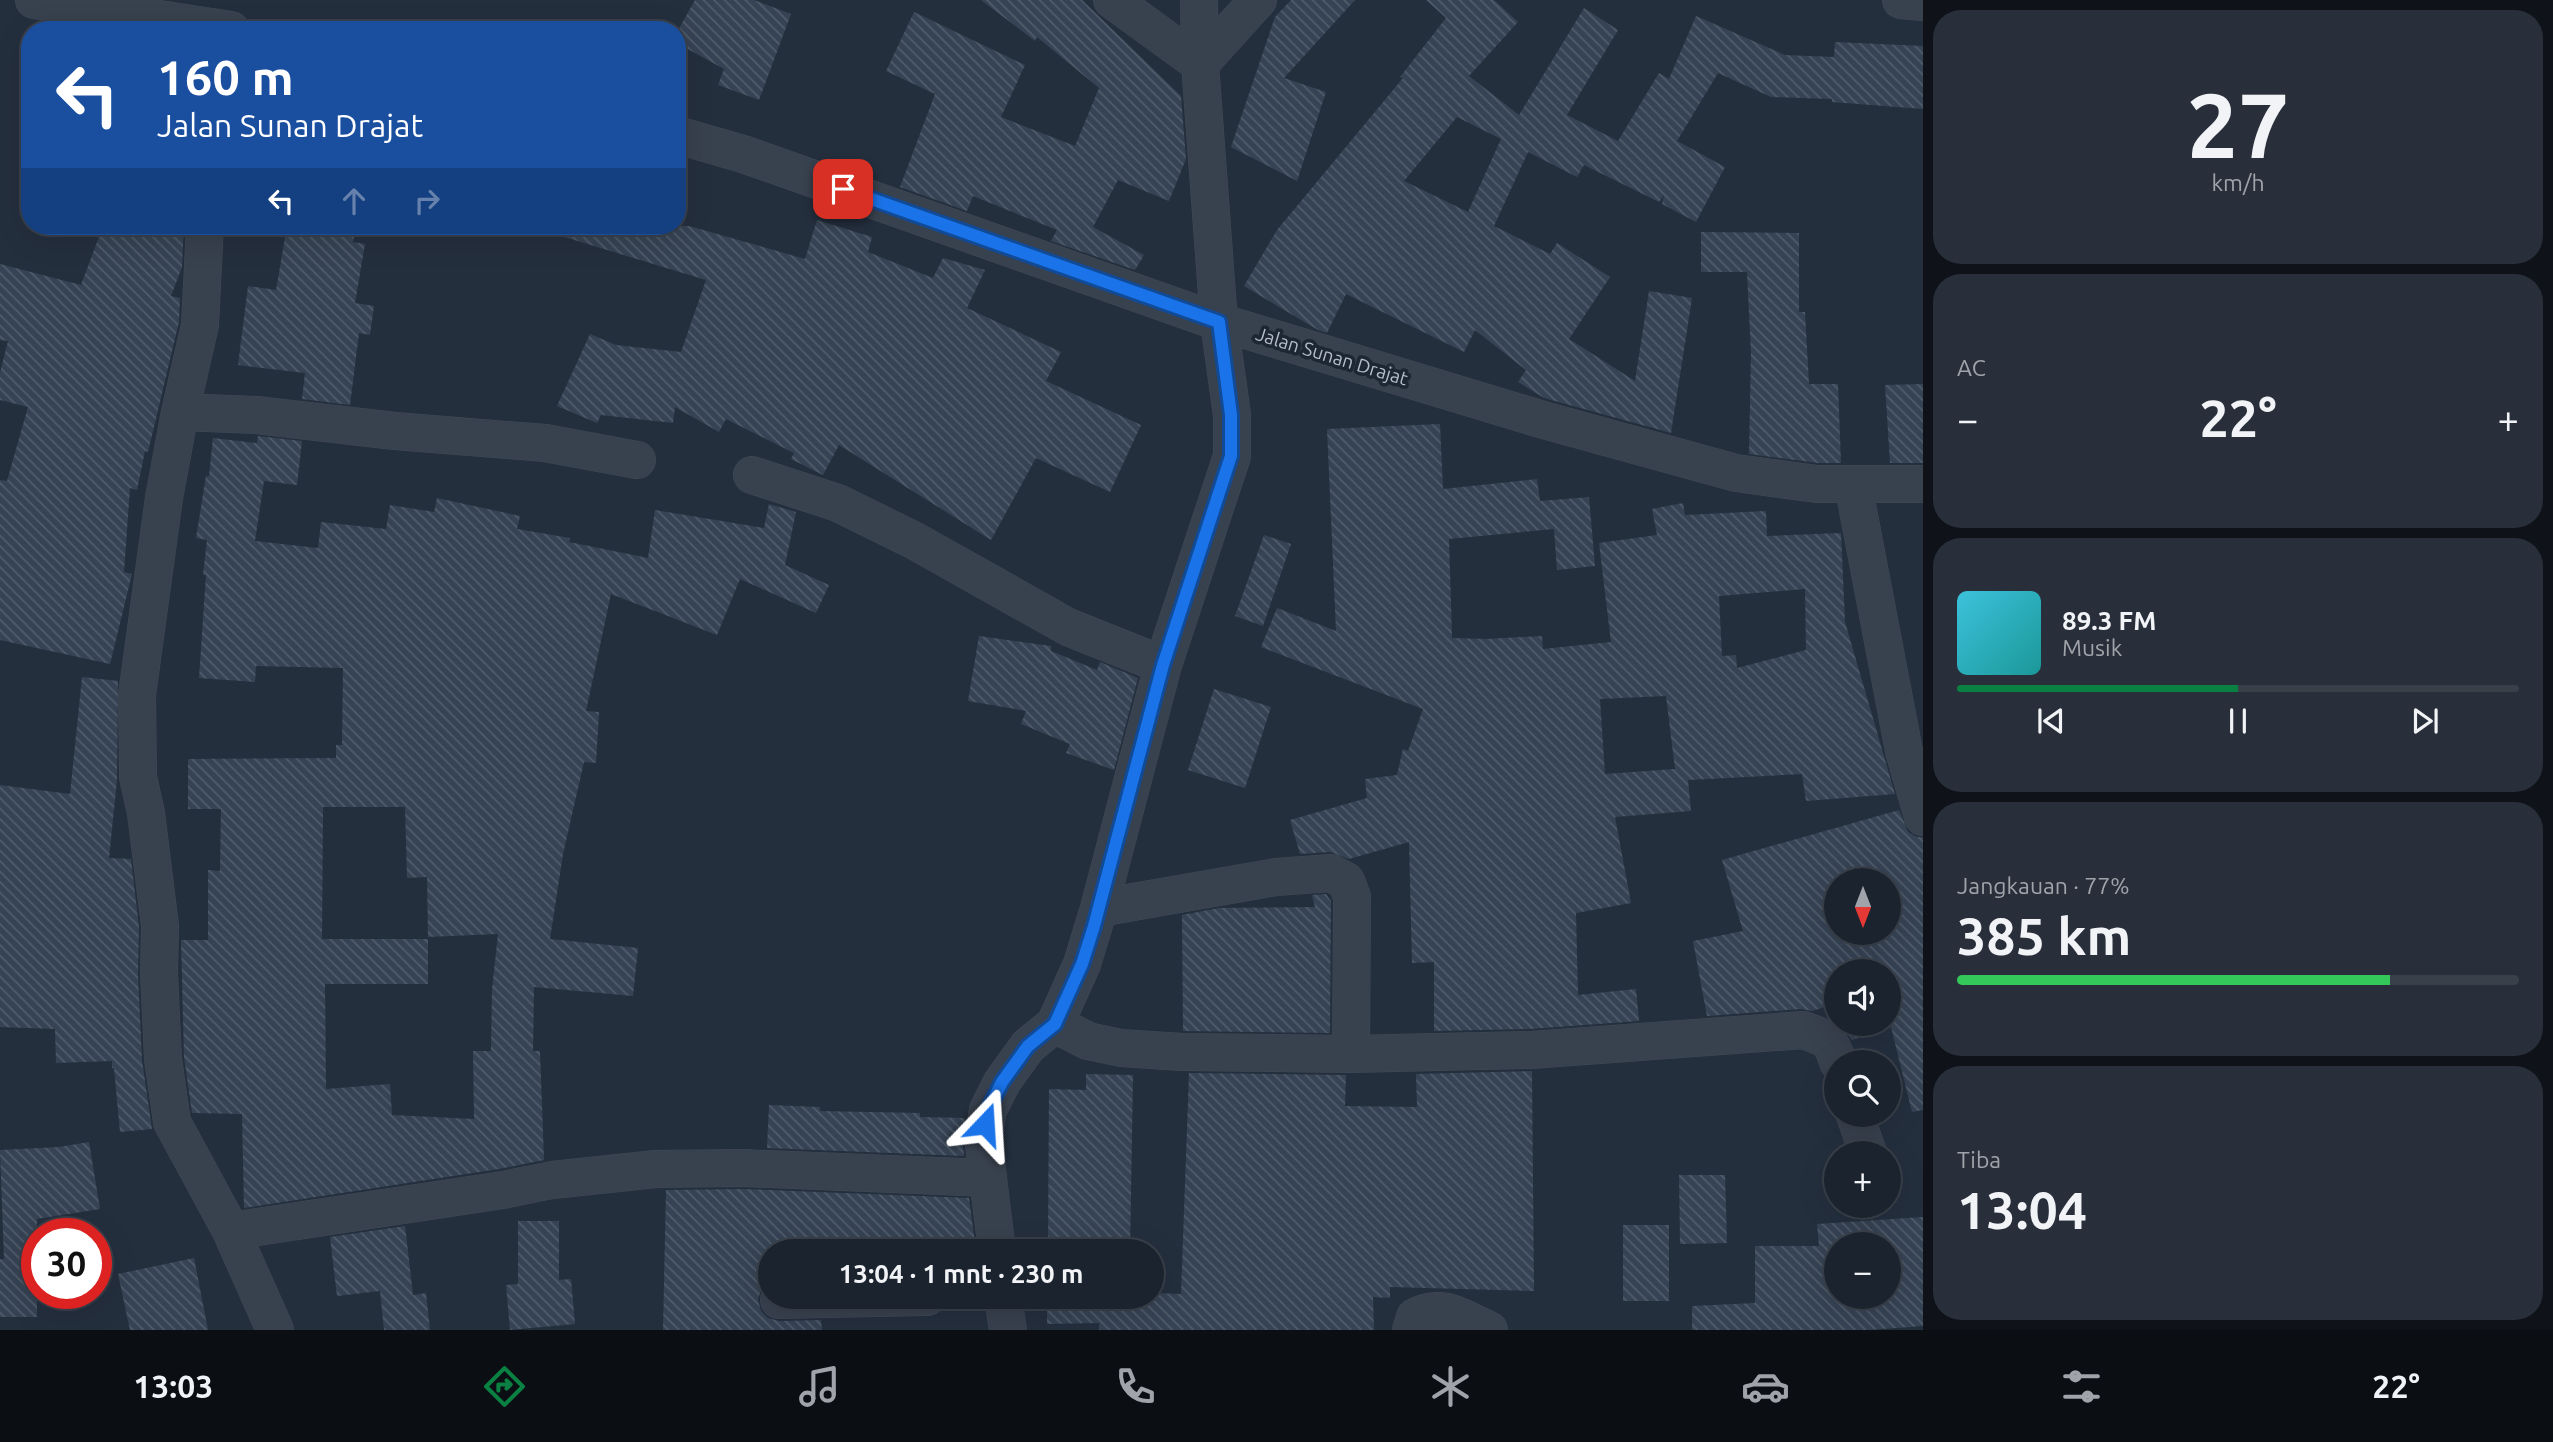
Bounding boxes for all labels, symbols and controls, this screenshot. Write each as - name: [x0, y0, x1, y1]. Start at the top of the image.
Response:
- icon: left: [42, 49, 133, 140]
- text: 160 m: [157, 49, 294, 104]
- text: 27: [2187, 73, 2289, 175]
- text: Jalan Sunan Drajat: [157, 107, 423, 143]
- pin: [813, 159, 873, 219]
- icon: arrive: [824, 170, 862, 208]
- text: km/h: [2211, 170, 2265, 195]
- icon: left: [262, 182, 300, 220]
- icon: ahead: [335, 182, 373, 220]
- icon: right: [408, 182, 446, 220]
- street label: Jalan Sunan Drajat: [1253, 322, 1411, 390]
- text: AC: [1957, 355, 1986, 380]
- text: 22°: [2199, 389, 2277, 447]
- text: −: [1957, 398, 1978, 440]
- text: +: [2498, 398, 2519, 440]
- text: 89.3 FM: [2062, 606, 2156, 635]
- text: Musik: [2062, 635, 2122, 660]
- icon: previous: [2032, 702, 2070, 740]
- icon: pause: [2219, 702, 2257, 740]
- icon: next: [2406, 702, 2444, 740]
- north arrow: [1824, 868, 1900, 945]
- map controls: [1824, 868, 1901, 1309]
- text: Jangkauan · 77%: [1957, 873, 2129, 898]
- text: 385 km: [1957, 907, 2131, 965]
- button: sound: [1824, 959, 1901, 1036]
- button: search: [1824, 1050, 1901, 1127]
- position arrow: [948, 1087, 1022, 1161]
- button: +: [1824, 1141, 1901, 1218]
- text: Tiba: [1957, 1147, 2001, 1172]
- text: 13:04: [1957, 1181, 2087, 1239]
- speed limit sign: 30: [21, 1218, 112, 1309]
- button: −: [1824, 1232, 1901, 1309]
- text: 13:04 · 1 mnt · 230 m: [839, 1259, 1083, 1288]
- icon: directions: [480, 1362, 529, 1411]
- icon: music: [795, 1362, 844, 1411]
- icon: phone: [1111, 1362, 1160, 1411]
- icon: climate: [1426, 1362, 1475, 1411]
- icon: car: [1741, 1362, 1790, 1411]
- icon: filters: [2057, 1362, 2106, 1411]
- text: 13:03: [133, 1368, 213, 1404]
- text: 22°: [2372, 1368, 2420, 1404]

